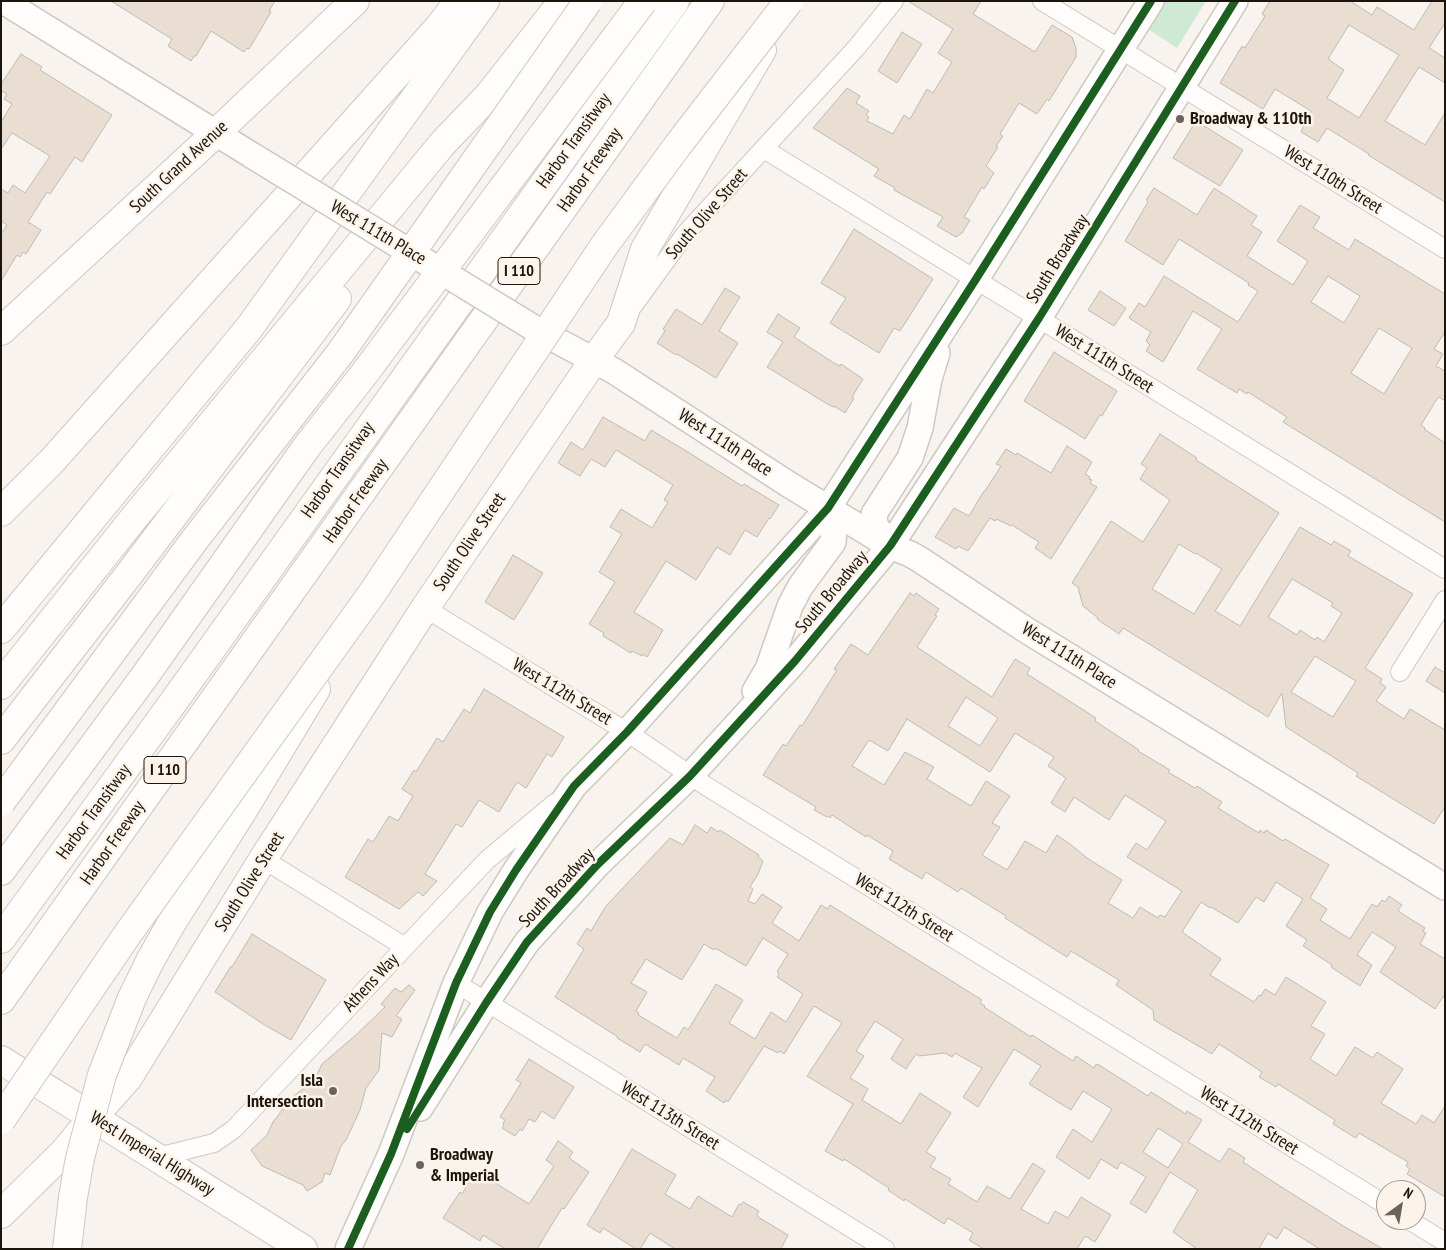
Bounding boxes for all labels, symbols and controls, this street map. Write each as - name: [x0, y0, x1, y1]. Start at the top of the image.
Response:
- street label: Harbor Transitway: [532, 89, 616, 193]
- place label: Broadway & 110th: [1190, 108, 1311, 130]
- marker: Broadway & 110th: [1174, 113, 1186, 125]
- street label: South Grand Avenue: [126, 116, 232, 218]
- street label: Harbor Freeway: [553, 124, 627, 216]
- street label: West 110th Street: [1280, 141, 1386, 219]
- street label: South Olive Street: [662, 164, 752, 264]
- street label: West 111th Place: [326, 196, 430, 270]
- street label: South Broadway: [1022, 211, 1094, 307]
- road number: I 110: [498, 258, 540, 284]
- street label: West 111th Street: [1051, 320, 1157, 398]
- street label: West 111th Place: [674, 405, 776, 481]
- street label: Harbor Transitway: [297, 418, 379, 522]
- street label: Harbor Freeway: [319, 455, 393, 547]
- street label: South Olive Street: [429, 489, 511, 595]
- street label: South Broadway: [791, 546, 873, 638]
- street label: West 111th Place: [1018, 618, 1120, 694]
- street label: West 112th Street: [508, 654, 616, 730]
- road number: I 110: [144, 756, 186, 784]
- street label: Harbor Transitway: [52, 760, 136, 864]
- street label: Harbor Freeway: [76, 797, 150, 889]
- street label: South Olive Street: [211, 828, 289, 936]
- street label: South Broadway: [515, 844, 599, 932]
- street label: West 112th Street: [851, 869, 957, 947]
- street label: Athens Way: [339, 949, 403, 1017]
- place label: Isla Intersection: [247, 1070, 323, 1112]
- street label: West 113th Street: [617, 1077, 723, 1155]
- street label: West 112th Street: [1196, 1082, 1302, 1160]
- marker: Isla Intersection: [327, 1085, 339, 1097]
- street label: West Imperial Highway: [86, 1107, 218, 1201]
- place label: Broadway & Imperial: [430, 1144, 499, 1186]
- marker: Broadway & Imperial: [414, 1159, 426, 1171]
- north arrow: [1376, 1180, 1426, 1230]
- text: N: [1400, 1183, 1416, 1203]

